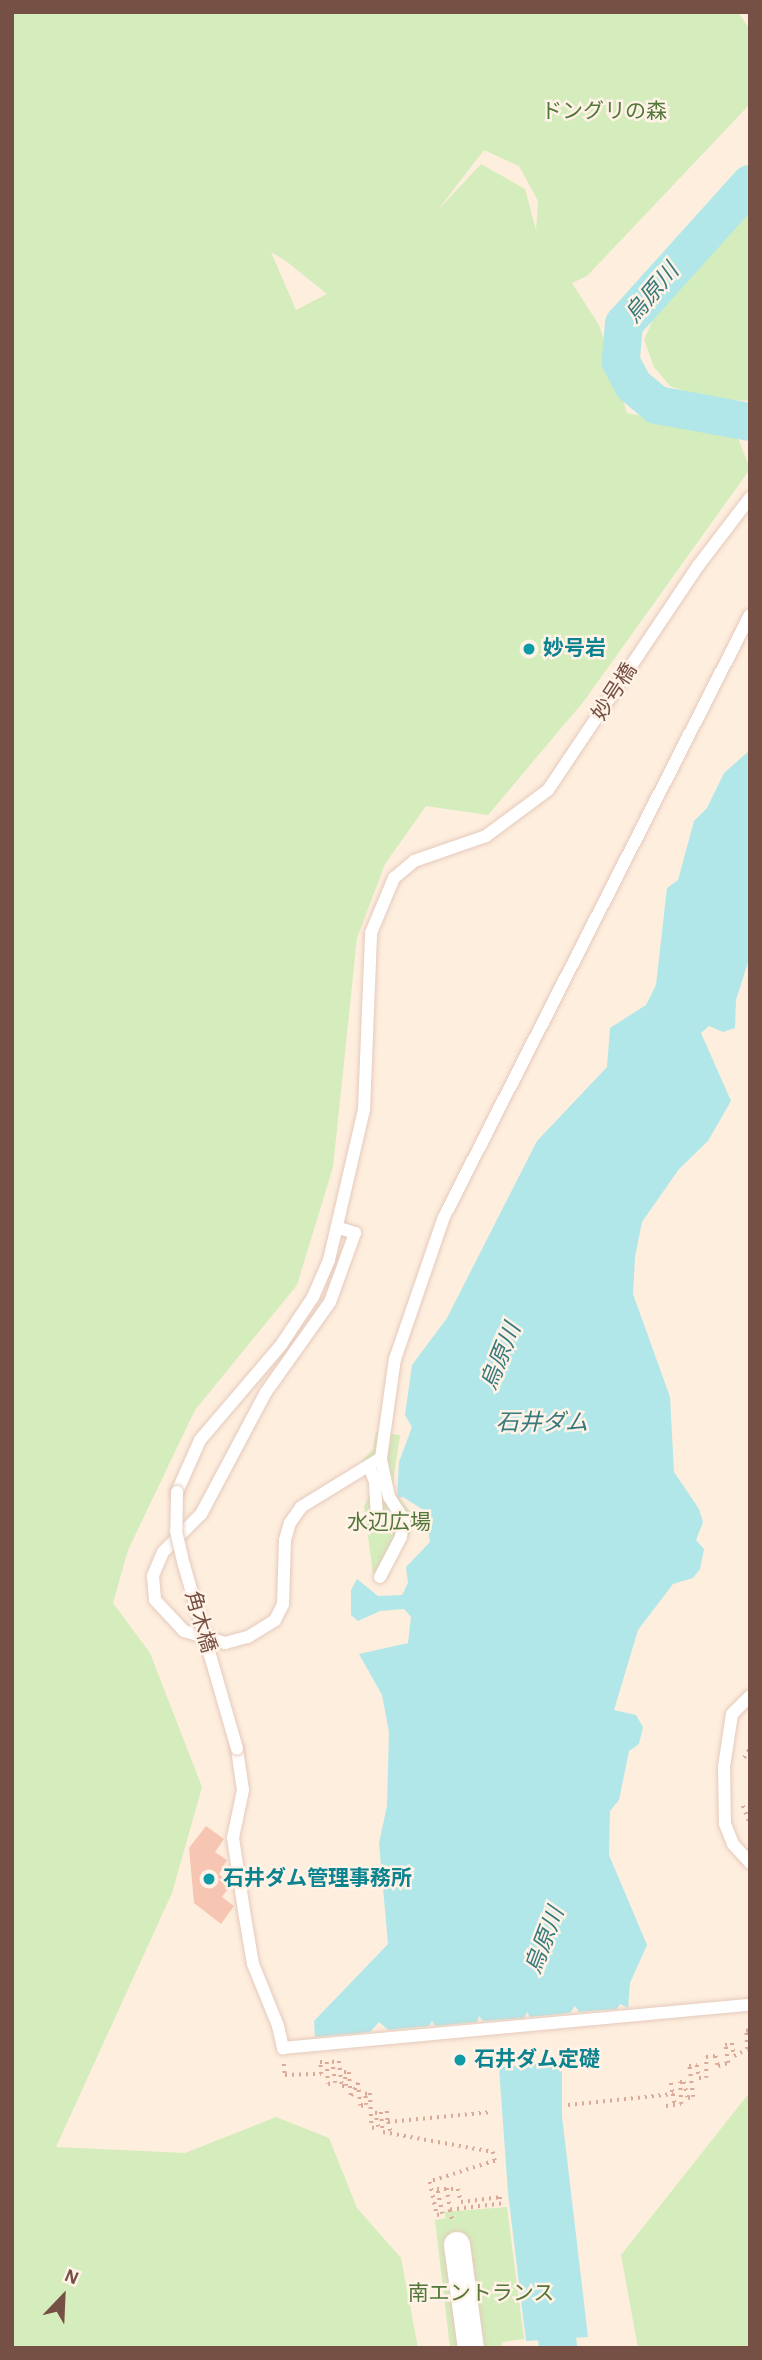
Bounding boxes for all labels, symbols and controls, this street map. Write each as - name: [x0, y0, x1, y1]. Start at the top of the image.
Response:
- park label: ドングリの森: [541, 99, 667, 125]
- water label: 烏原川: [620, 259, 686, 329]
- place label: 妙号岩: [543, 636, 606, 662]
- marker: 妙号岩: [521, 641, 537, 657]
- street label: 妙号橋: [587, 659, 643, 725]
- water label: 烏原川: [476, 1320, 528, 1394]
- water label: 石井ダム: [496, 1410, 588, 1438]
- park label: 水辺広場: [347, 1510, 431, 1536]
- street label: 角木橋: [179, 1588, 221, 1656]
- place label: 石井ダム管理事務所: [223, 1866, 412, 1892]
- marker: 石井ダム管理事務所: [201, 1871, 217, 1887]
- water label: 烏原川: [521, 1904, 571, 1978]
- place label: 石井ダム定礎: [474, 2047, 600, 2073]
- marker: 石井ダム定礎: [452, 2052, 468, 2068]
- north arrow: [28, 2262, 98, 2332]
- text: N: [62, 2266, 81, 2289]
- park label: 南エントランス: [408, 2281, 554, 2307]

